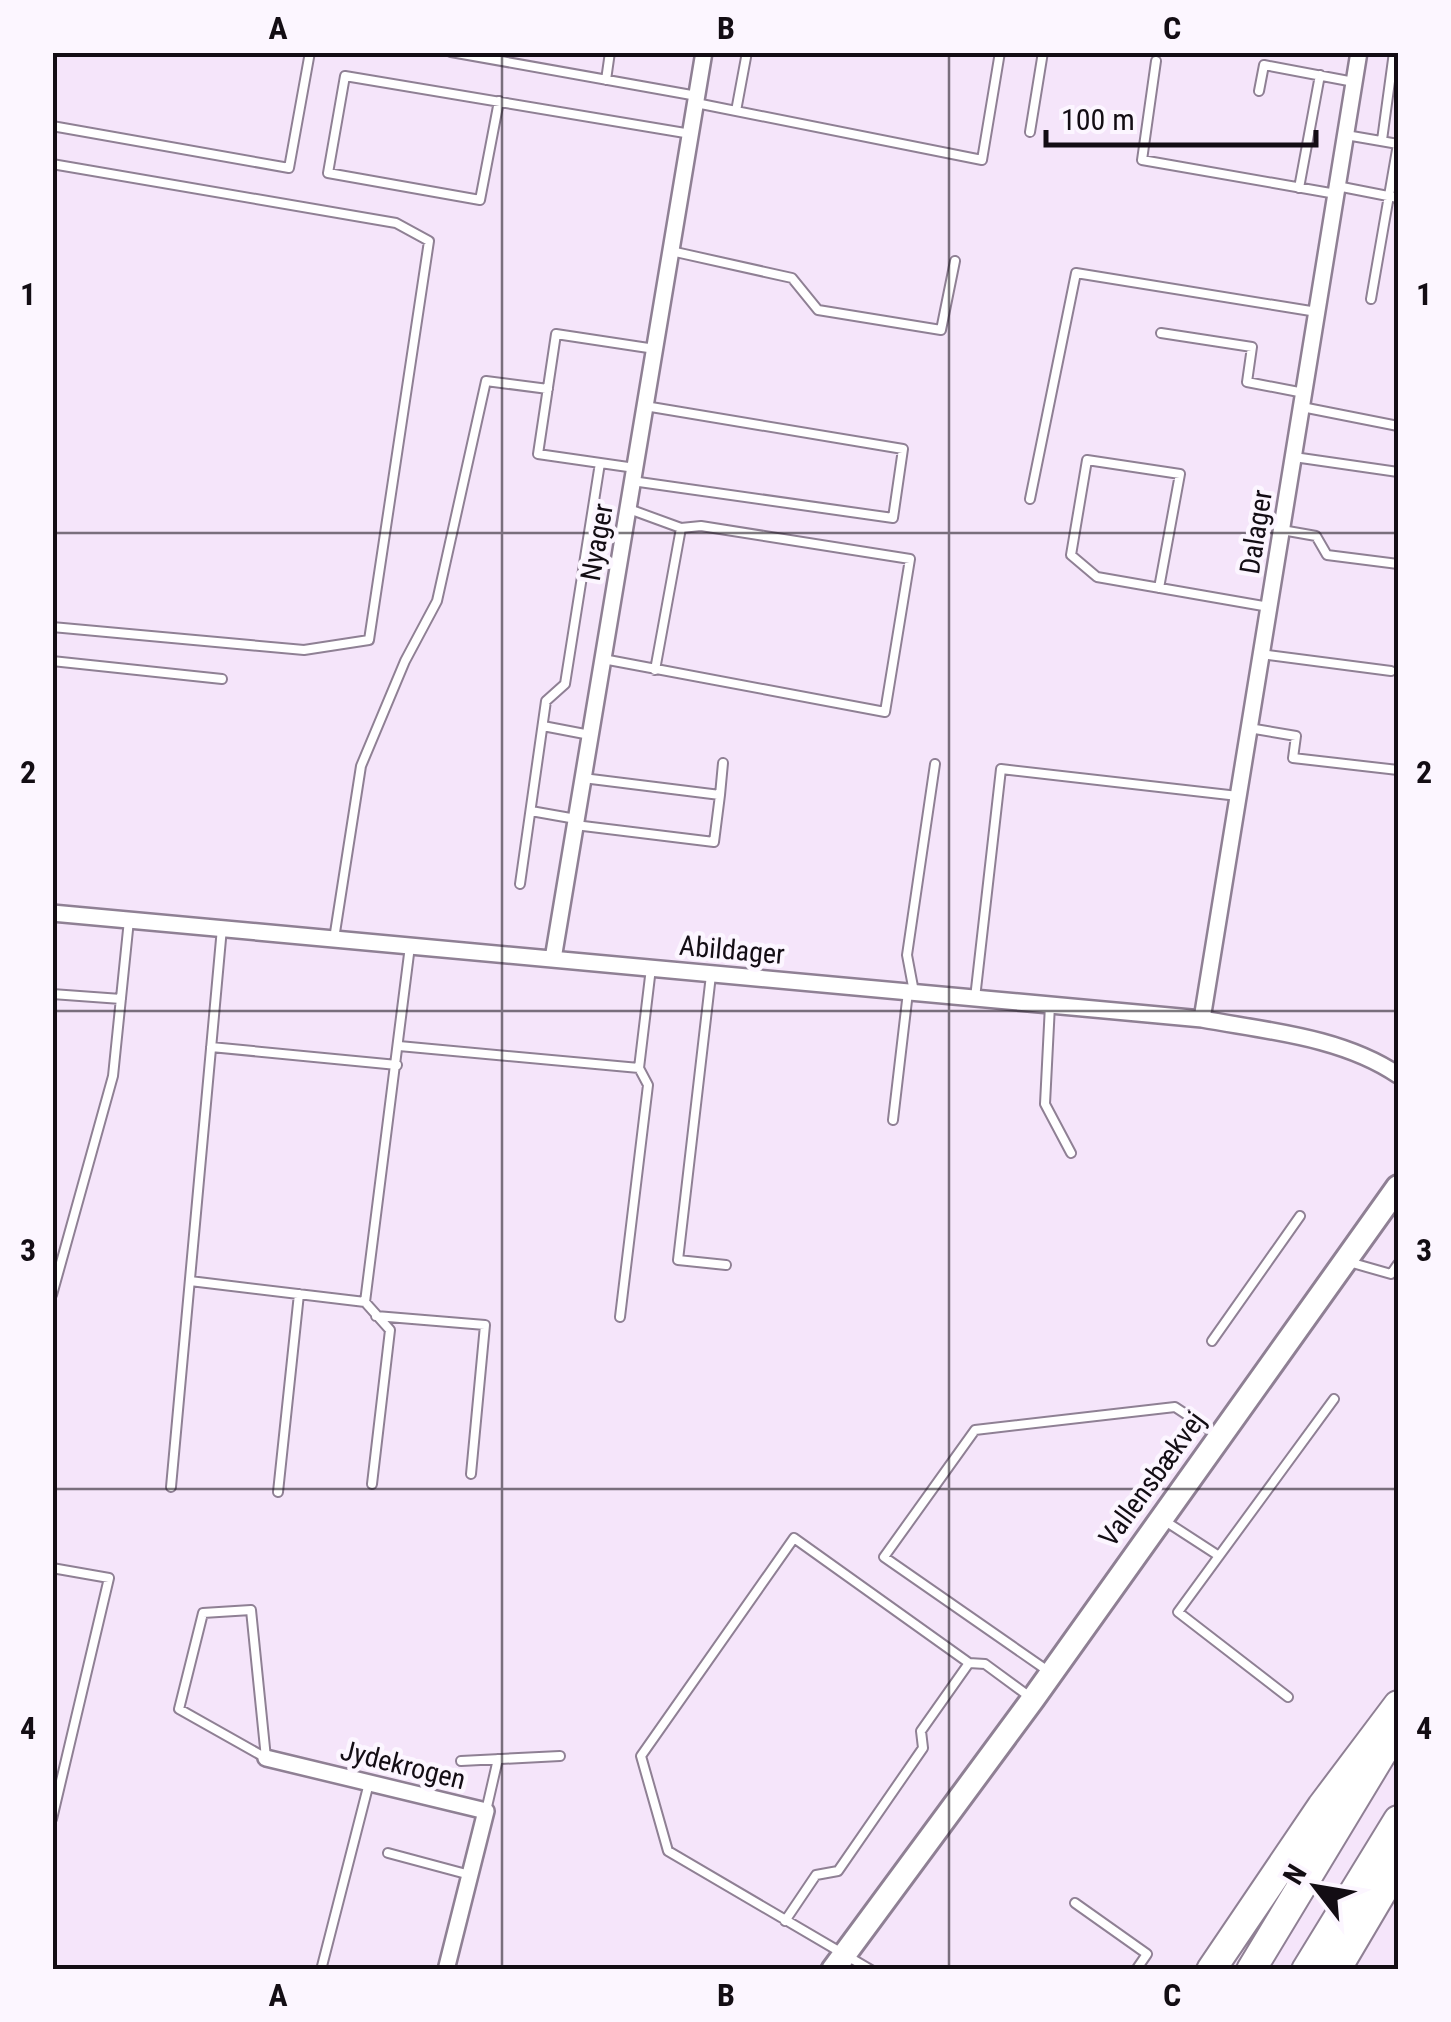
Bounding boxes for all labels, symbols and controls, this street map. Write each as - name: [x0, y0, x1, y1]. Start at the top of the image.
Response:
- text: A: [268, 9, 288, 47]
- text: B: [717, 9, 735, 47]
- text: C: [1163, 9, 1181, 47]
- scale bar: [1046, 85, 1316, 147]
- text: 100 m: [1061, 102, 1135, 137]
- text: 1: [20, 275, 36, 313]
- text: 1: [1416, 275, 1432, 313]
- street label: Dalager: [1233, 488, 1279, 576]
- street label: Nyager: [574, 501, 620, 583]
- text: 2: [20, 753, 36, 791]
- text: 2: [1416, 753, 1432, 791]
- street label: Abildager: [678, 929, 786, 971]
- text: 3: [20, 1231, 36, 1269]
- text: 3: [1416, 1231, 1432, 1269]
- street label: Vallensbækvej: [1092, 1405, 1212, 1553]
- text: 4: [20, 1709, 36, 1747]
- text: 4: [1416, 1709, 1432, 1747]
- street label: Jydekrogen: [337, 1734, 469, 1796]
- north arrow: [1266, 1837, 1366, 1937]
- text: N: [1276, 1859, 1314, 1890]
- text: A: [268, 1976, 288, 2014]
- text: B: [717, 1976, 735, 2014]
- text: C: [1163, 1976, 1181, 2014]

